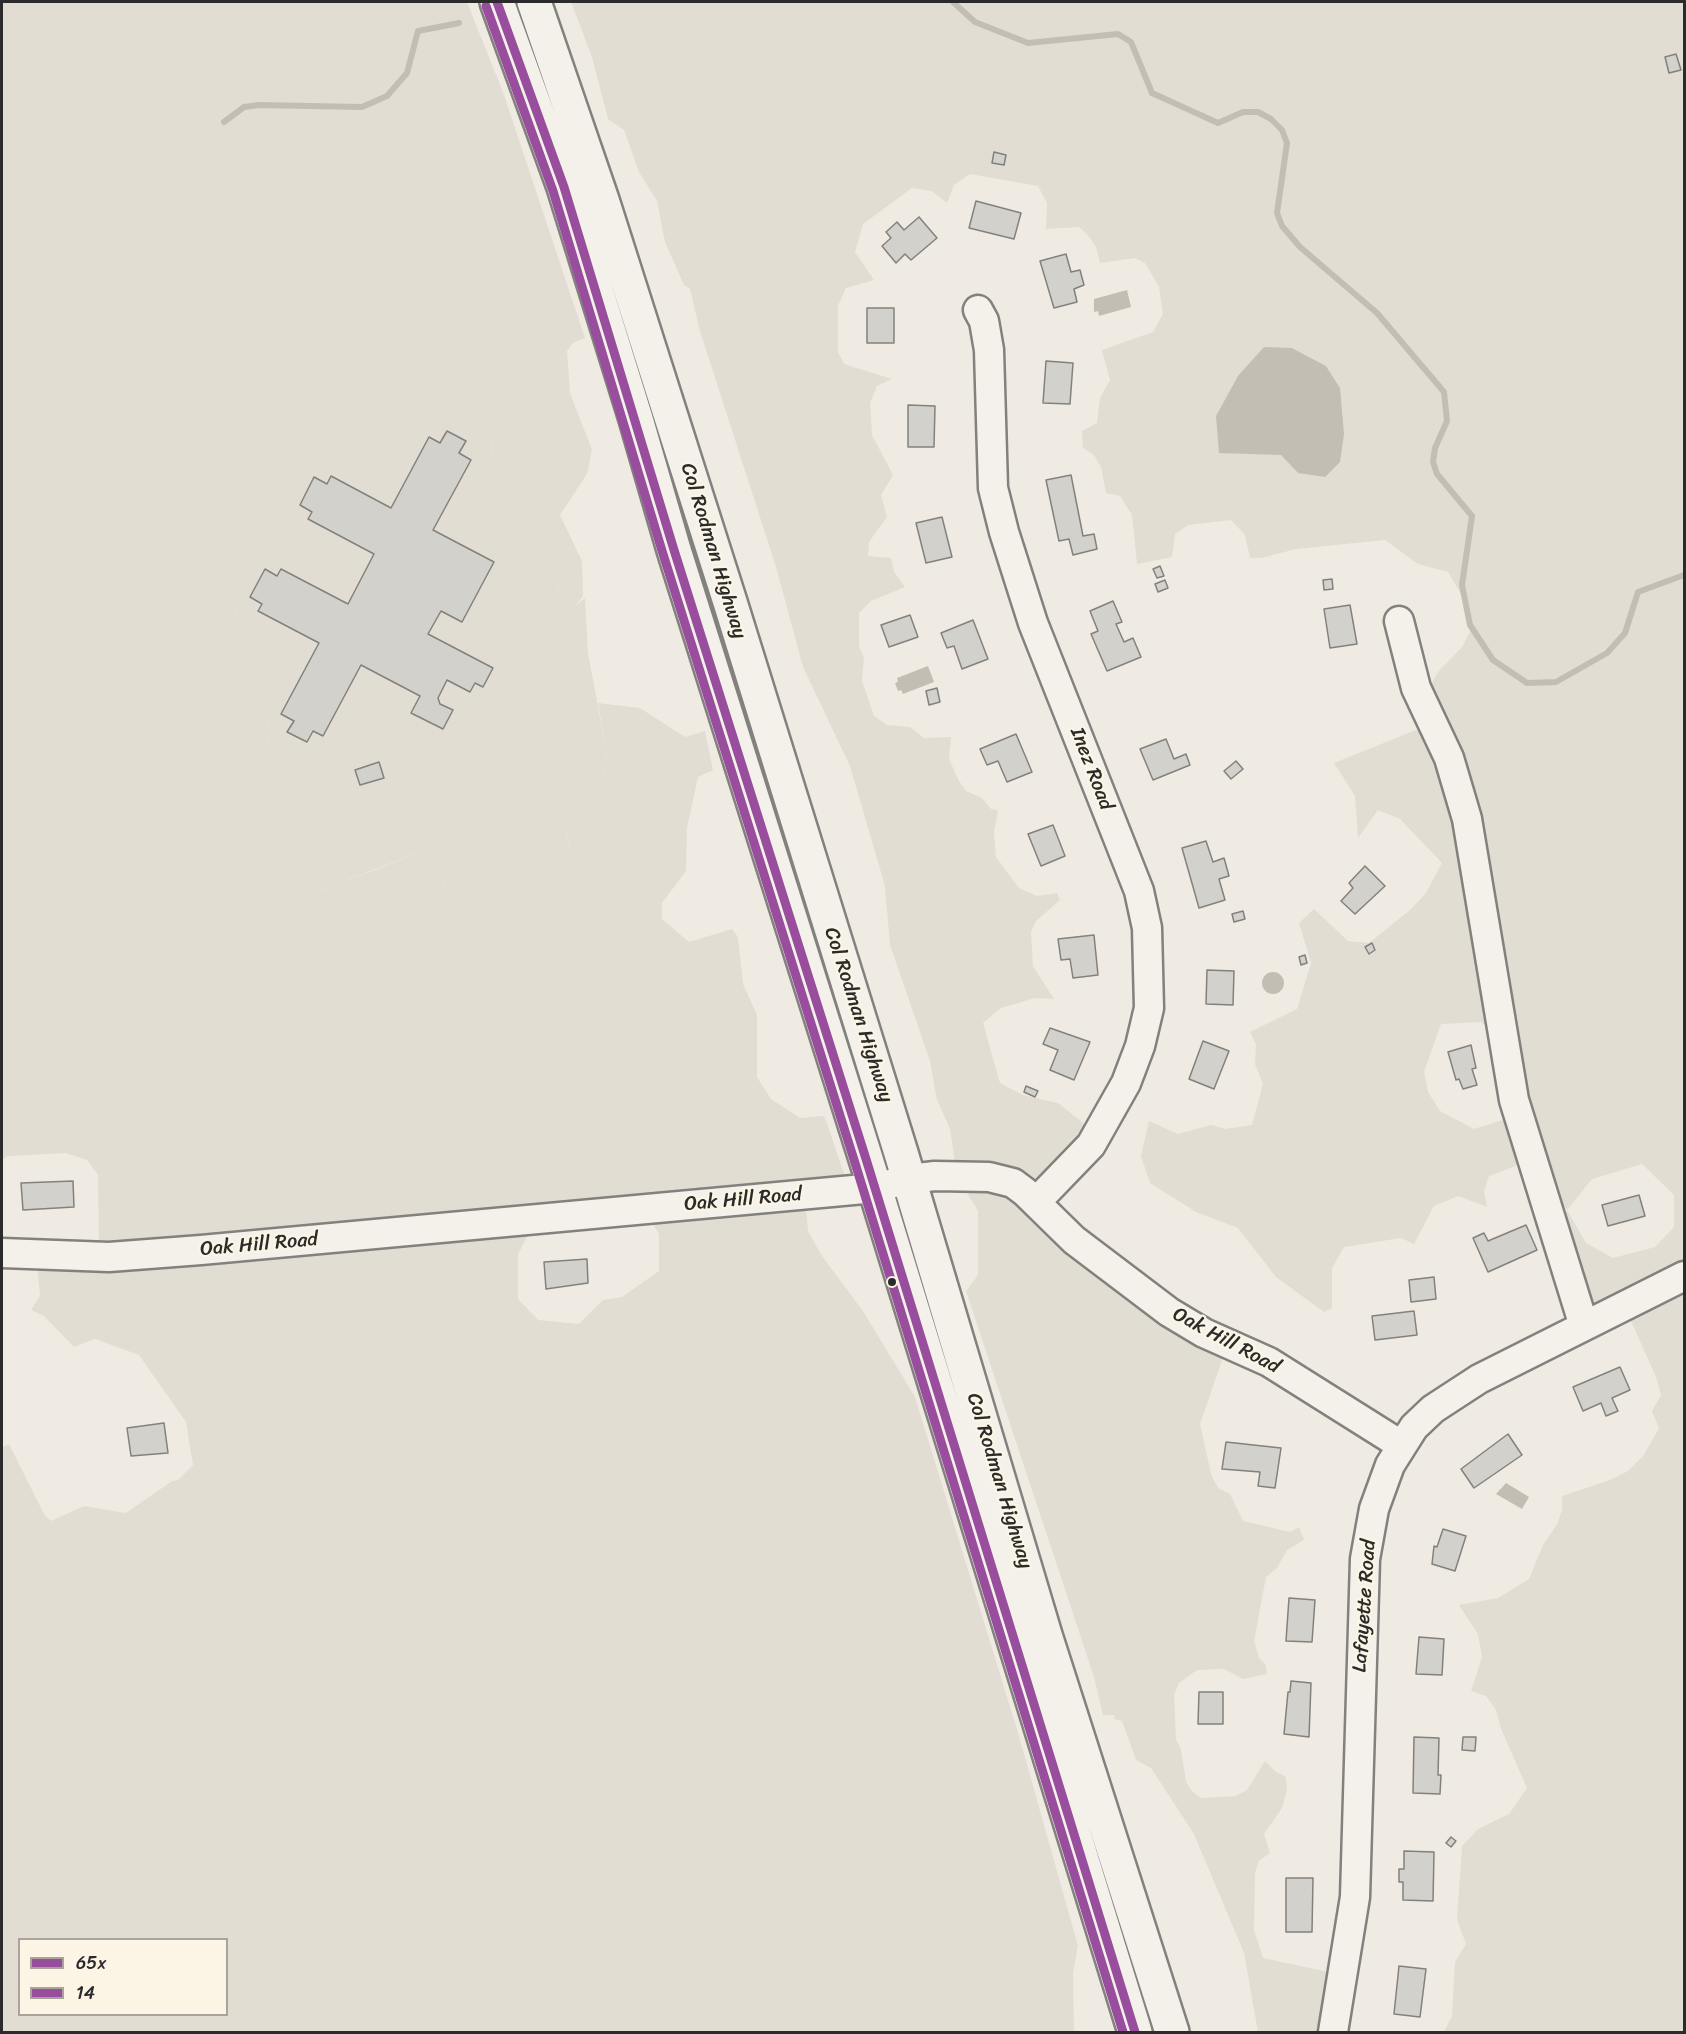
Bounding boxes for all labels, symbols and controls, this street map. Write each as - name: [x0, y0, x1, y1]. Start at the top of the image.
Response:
- street label: Col Rodman Highway: [675, 460, 751, 642]
- street label: Inez Road: [1064, 724, 1118, 814]
- street label: Col Rodman Highway: [818, 925, 898, 1105]
- street label: Oak Hill Road: [683, 1183, 803, 1217]
- street label: Oak Hill Road: [199, 1228, 319, 1262]
- unlabelled marker: [886, 1276, 898, 1288]
- street label: Oak Hill Road: [1168, 1303, 1284, 1379]
- street label: Col Rodman Highway: [961, 1390, 1037, 1572]
- street label: Lafayette Road: [1348, 1539, 1382, 1673]
- legend: [18, 1938, 228, 2016]
- text: 65x: [76, 1947, 106, 1979]
- text: 14: [76, 1977, 95, 2009]

